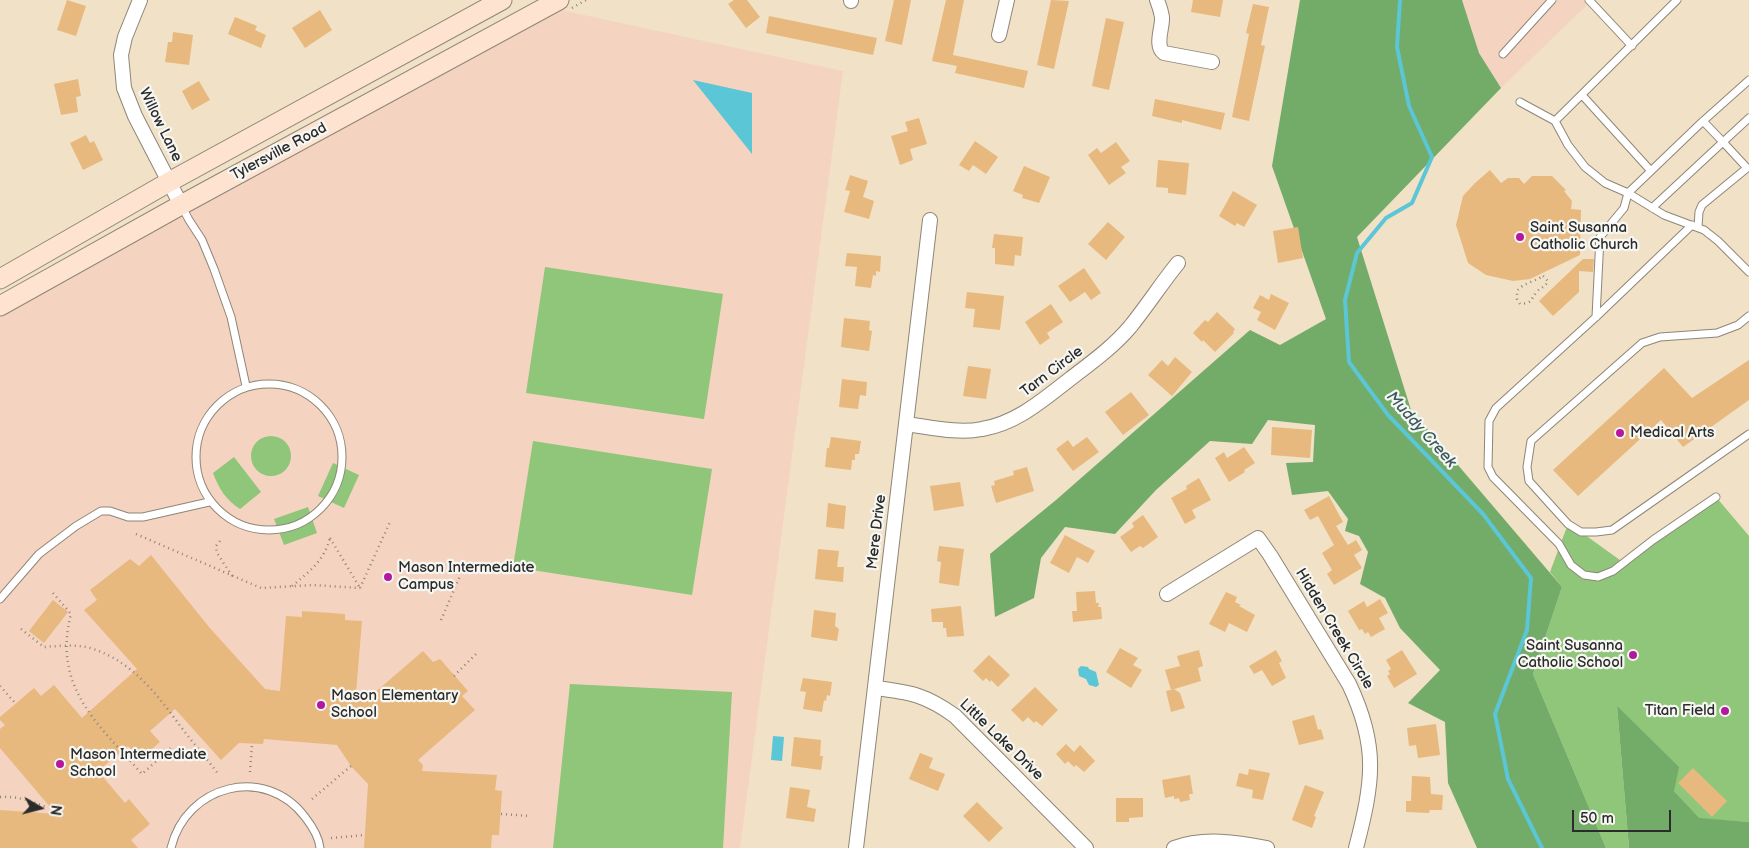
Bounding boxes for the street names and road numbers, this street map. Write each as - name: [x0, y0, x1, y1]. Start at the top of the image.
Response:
- street label: Willow Lane: [134, 85, 186, 165]
- street label: Tylersville Road: [228, 119, 330, 185]
- street label: Tarn Circle: [1017, 343, 1087, 401]
- street label: Mere Drive: [863, 494, 891, 570]
- street label: Hidden Creek Circle: [1291, 565, 1377, 693]
- street label: Little Lake Drive: [955, 695, 1047, 785]

